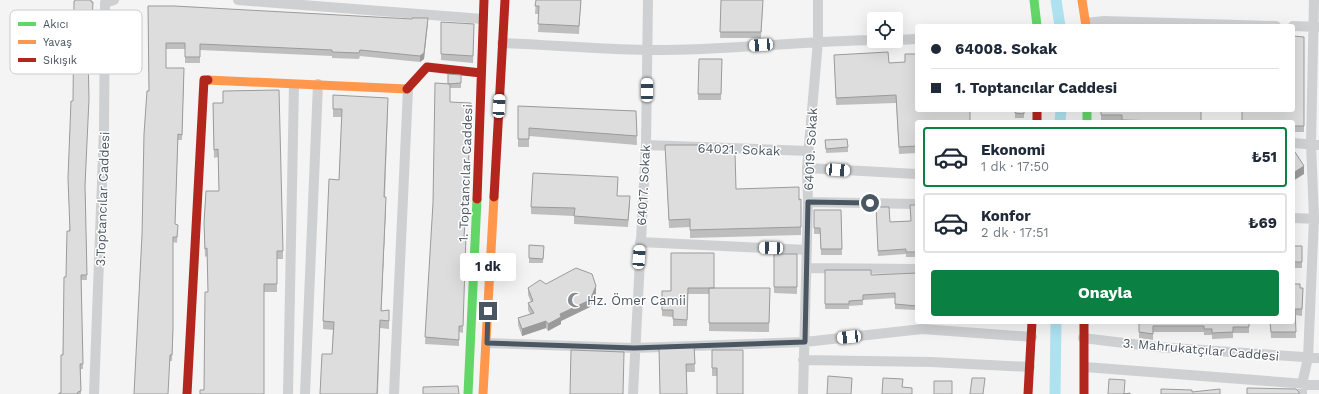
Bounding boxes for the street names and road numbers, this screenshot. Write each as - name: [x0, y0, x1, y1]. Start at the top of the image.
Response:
- street label: 1. Toptancılar Caddesi: [456, 104, 475, 242]
- street label: 64019. Sokak: [801, 107, 820, 191]
- street label: 3.Toptancılar Caddesi: [93, 131, 112, 267]
- street label: 64021. Sokak: [697, 141, 781, 158]
- street label: 64017. Sokak: [634, 144, 653, 226]
- street label: 3. Mahrukatçılar Caddesi: [1122, 335, 1280, 364]

